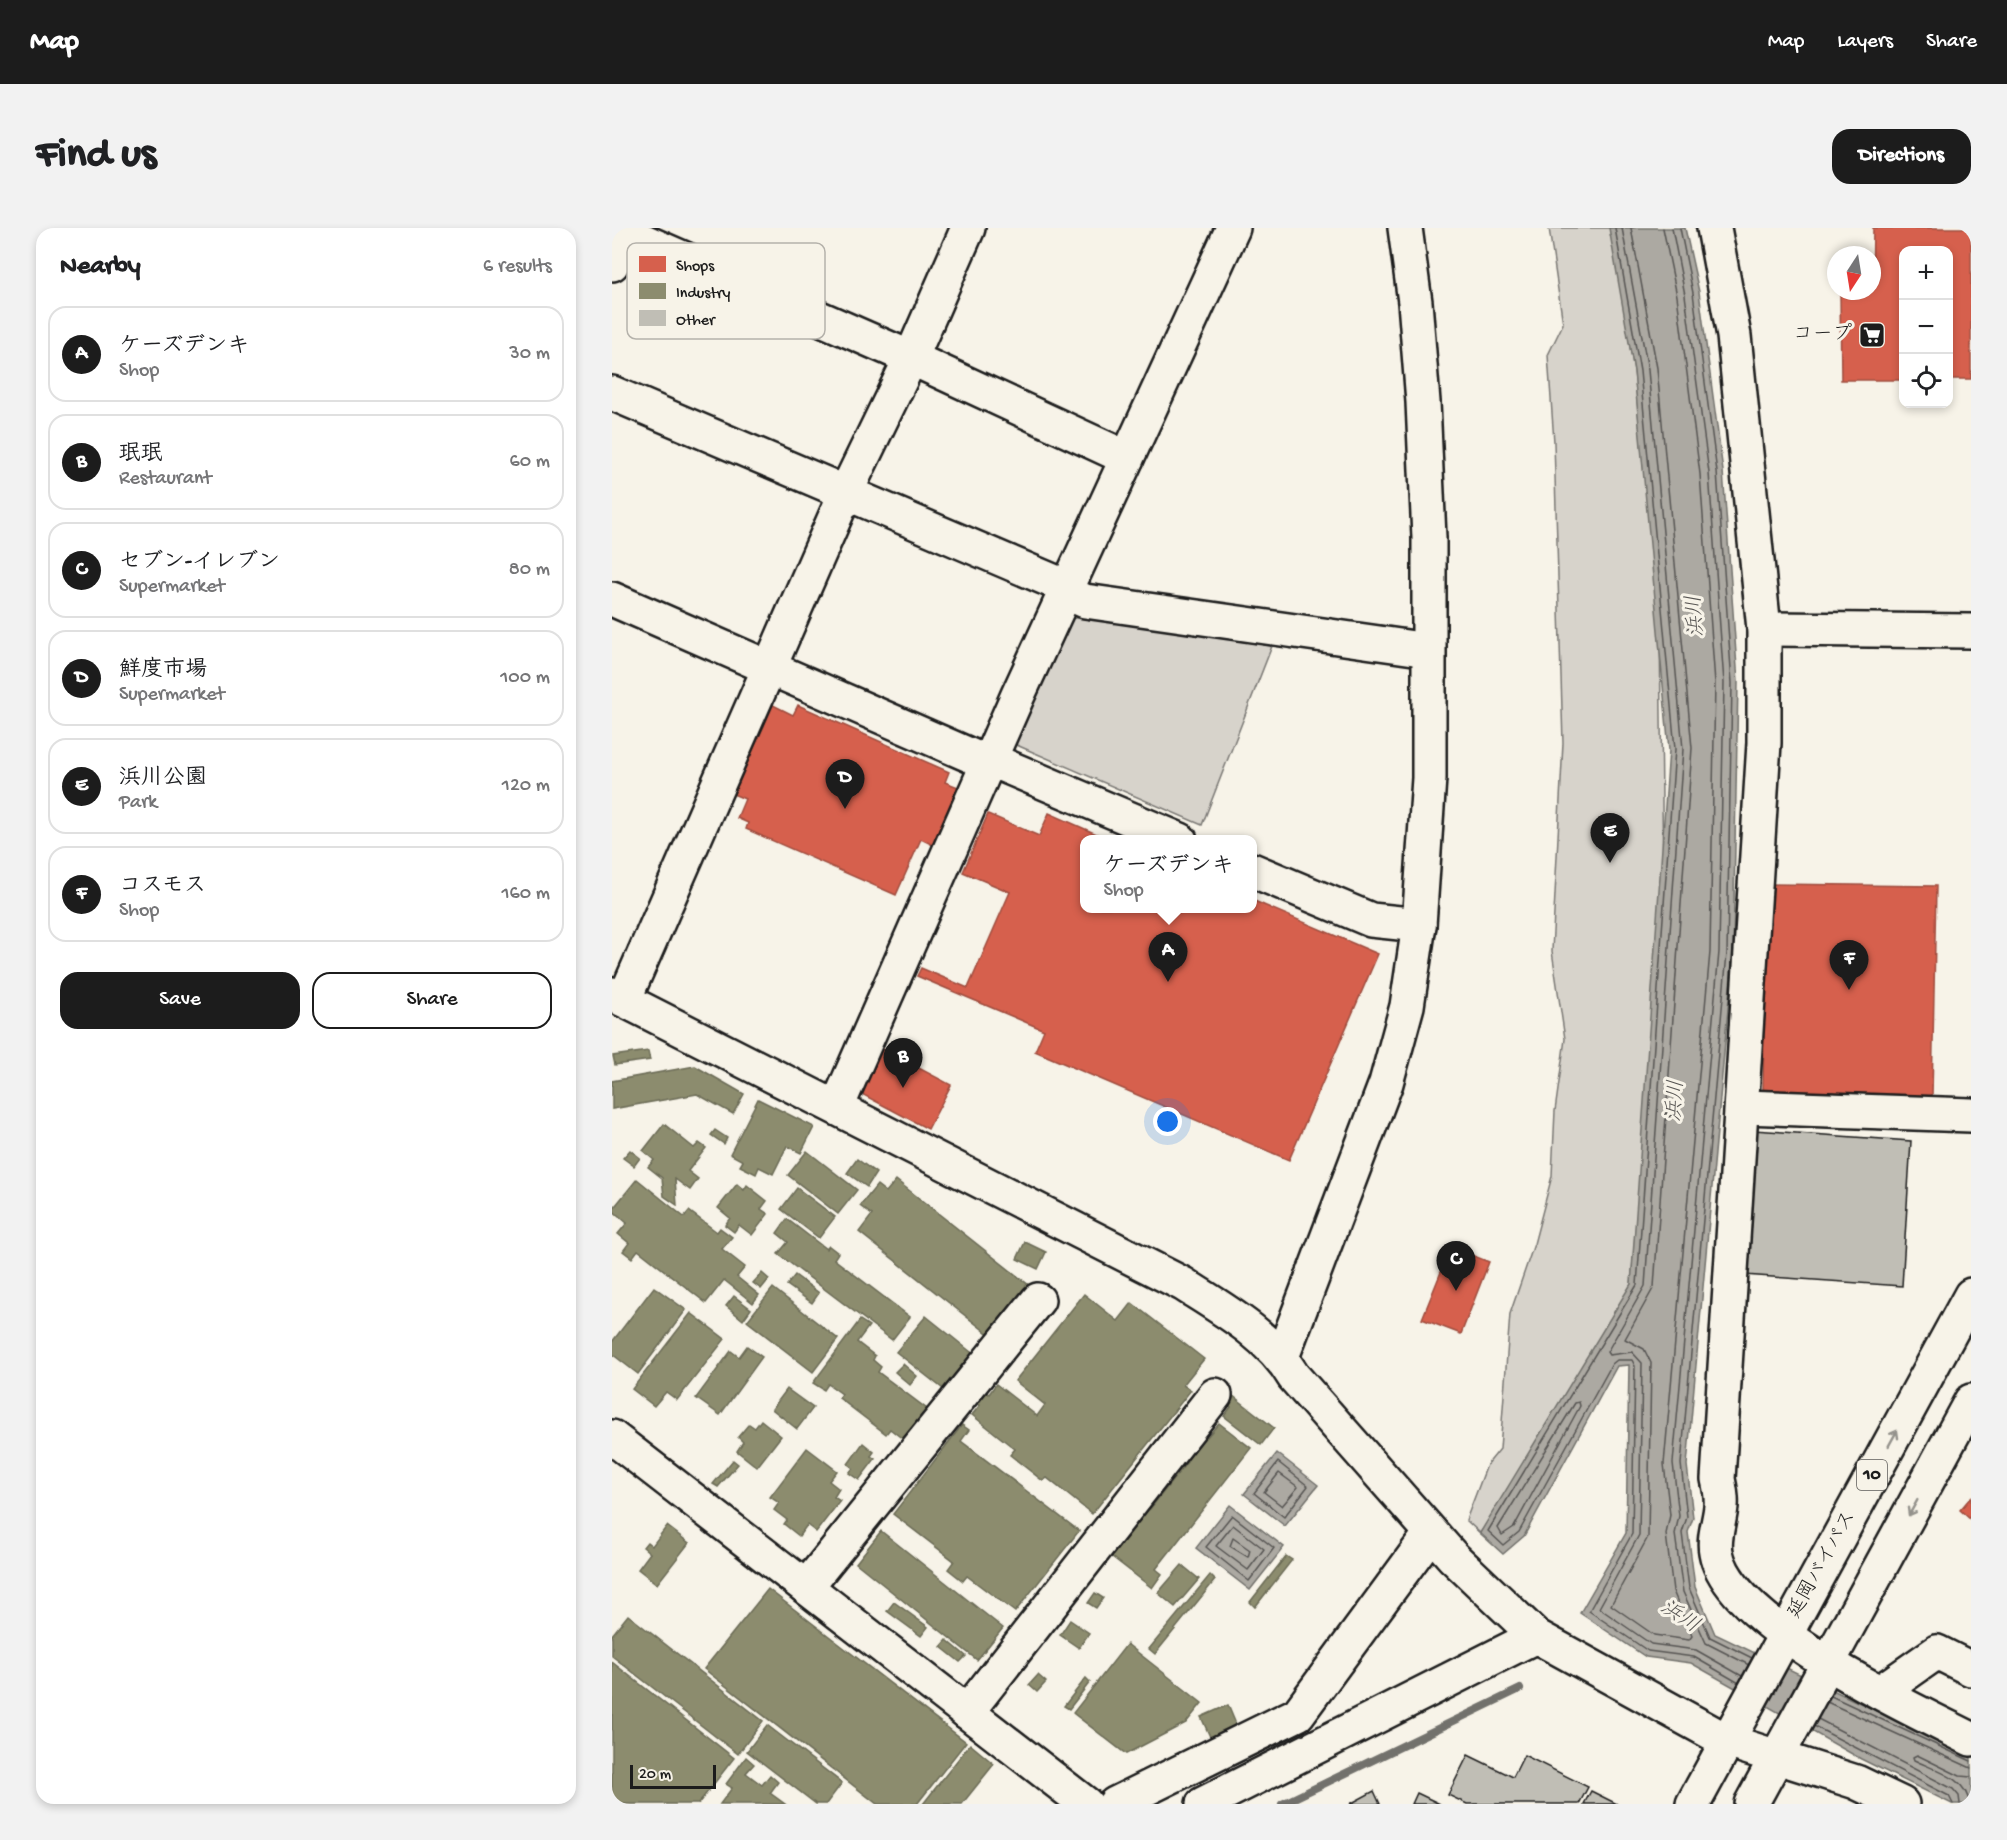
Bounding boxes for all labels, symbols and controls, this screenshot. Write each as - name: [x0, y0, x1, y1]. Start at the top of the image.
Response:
- text: Map: [30, 26, 79, 59]
- text: Map: [1768, 30, 1804, 55]
- text: Layers: [1837, 30, 1893, 55]
- text: Share: [1926, 30, 1977, 55]
- button: Directions: [1832, 129, 1971, 184]
- text: Find us: [36, 132, 156, 181]
- legend: [627, 243, 825, 339]
- north arrow: [1827, 246, 1881, 300]
- map controls: [1899, 246, 1953, 408]
- button: +: [1899, 246, 1953, 300]
- text: Nearby: [60, 252, 141, 283]
- text: 6 results: [483, 256, 552, 279]
- text: Shops: [676, 258, 715, 277]
- text: Industry: [676, 285, 730, 304]
- button: −: [1899, 300, 1953, 354]
- text: Other: [676, 312, 716, 331]
- supermarket icon: コープ: [1857, 320, 1887, 350]
- place label: コープ: [1793, 323, 1852, 347]
- text: ケーズデンキ: [119, 334, 249, 360]
- text: A: [76, 343, 87, 366]
- text: 30 m: [509, 343, 550, 366]
- button: locate: [1899, 354, 1953, 408]
- text: Shop: [119, 360, 159, 383]
- text: 珉珉: [119, 442, 163, 468]
- text: B: [76, 451, 87, 474]
- text: 60 m: [510, 451, 550, 474]
- text: Restaurant: [119, 468, 212, 491]
- text: セブン-イレブン: [119, 550, 280, 576]
- text: C: [76, 559, 87, 582]
- text: 80 m: [509, 559, 550, 582]
- text: Supermarket: [119, 576, 225, 599]
- water label: 浜川: [1682, 594, 1711, 638]
- text: 鮮度市場: [119, 658, 207, 684]
- text: D: [75, 667, 88, 690]
- text: 100 m: [500, 667, 550, 690]
- text: Supermarket: [119, 684, 225, 707]
- pin: D: [826, 760, 864, 809]
- text: 浜川公園: [119, 766, 207, 792]
- text: E: [75, 775, 88, 798]
- text: 120 m: [502, 775, 550, 798]
- text: Park: [119, 792, 157, 815]
- pin: E: [1590, 814, 1630, 863]
- popup: [1080, 835, 1257, 913]
- text: ケーズデンキ: [1103, 854, 1234, 880]
- text: コスモス: [119, 874, 206, 900]
- text: Shop: [1103, 880, 1144, 903]
- text: F: [76, 883, 87, 906]
- text: 160 m: [501, 883, 550, 906]
- text: Shop: [119, 900, 159, 923]
- pin: A: [1148, 932, 1188, 982]
- pin: F: [1830, 940, 1868, 990]
- button: Save: [60, 972, 300, 1029]
- button: Share: [312, 972, 552, 1029]
- pin: B: [884, 1038, 922, 1088]
- water label: 浜川: [1662, 1079, 1691, 1123]
- your location: [1153, 1107, 1182, 1136]
- pin: C: [1436, 1242, 1476, 1291]
- one-way arrow: [1888, 1429, 1899, 1447]
- road number: 10: [1857, 1460, 1887, 1490]
- one-way arrow: [1907, 1499, 1919, 1516]
- street label: 延岡バイパス: [1783, 1507, 1862, 1623]
- water label: 浜川: [1655, 1595, 1704, 1640]
- scale bar: [630, 1762, 716, 1790]
- text: 20 m: [639, 1766, 671, 1785]

